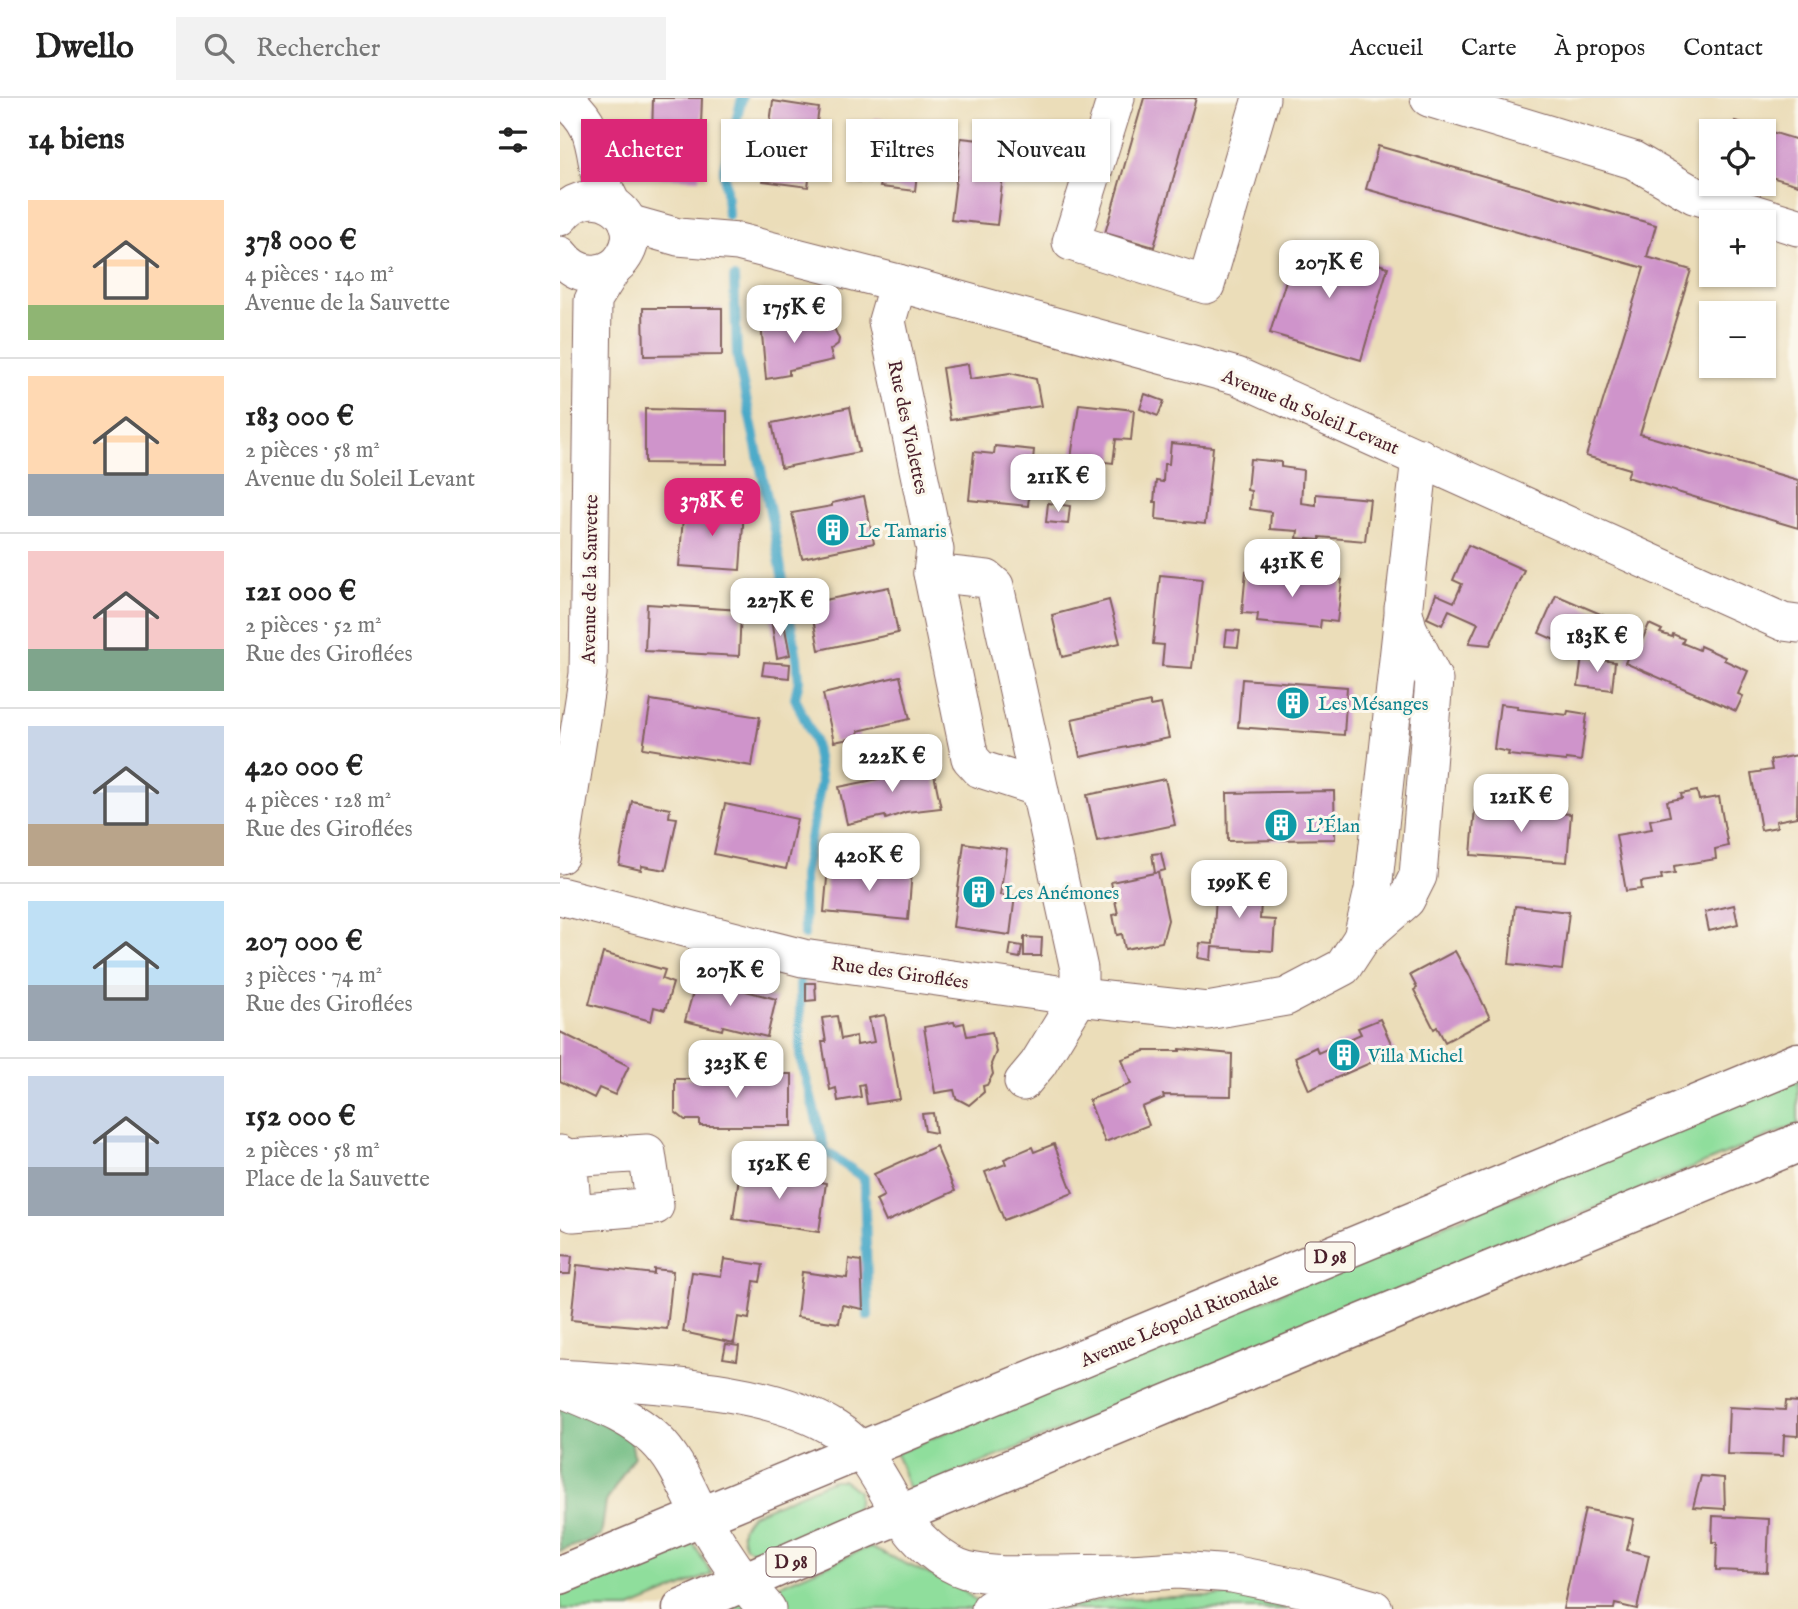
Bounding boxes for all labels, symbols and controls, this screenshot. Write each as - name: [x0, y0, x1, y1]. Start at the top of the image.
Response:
- search box: [176, 17, 666, 80]
- text: Dwello: [35, 27, 134, 69]
- icon: search: [200, 29, 238, 67]
- text: Rechercher: [256, 32, 380, 65]
- text: Accueil: [1350, 33, 1423, 64]
- text: Carte: [1461, 33, 1517, 64]
- text: À propos: [1555, 33, 1645, 64]
- text: Contact: [1683, 33, 1763, 64]
- chip: Acheter: [581, 119, 707, 182]
- chip: Louer: [721, 119, 832, 182]
- chip: Filtres: [846, 119, 958, 182]
- chip: Nouveau: [972, 119, 1110, 182]
- map controls: [1699, 119, 1776, 378]
- button: locate: [1699, 119, 1776, 196]
- text: 14 biens: [28, 121, 125, 159]
- icon: filters: [494, 121, 532, 159]
- button: +: [1699, 210, 1776, 287]
- text: 378 000 €: [245, 222, 357, 260]
- icon: home: [84, 228, 168, 312]
- pin: 207K €: [1272, 240, 1386, 300]
- text: 207K €: [1295, 248, 1363, 277]
- text: 4 pièces · 140 m²: [245, 260, 394, 289]
- pin: 175K €: [737, 286, 851, 345]
- text: Avenue de la Sauvette: [245, 289, 450, 318]
- text: 175K €: [763, 293, 825, 322]
- button: −: [1699, 301, 1776, 378]
- street label: Rue des Violettes: [881, 358, 933, 497]
- street label: Avenue du Soleil Levant: [1217, 364, 1403, 461]
- text: 183 000 €: [245, 398, 354, 436]
- icon: home: [84, 404, 168, 488]
- text: 2 pièces · 58 m²: [245, 436, 380, 465]
- pin: 211K €: [1001, 454, 1115, 514]
- text: 211K €: [1026, 462, 1090, 491]
- text: Avenue du Soleil Levant: [245, 465, 475, 494]
- pin: 378K €: [655, 478, 769, 538]
- text: 378K €: [680, 486, 744, 515]
- street label: Avenue de la Sauvette: [578, 494, 604, 665]
- building icon: Le Tamaris: [814, 511, 852, 549]
- place label: Le Tamaris: [858, 520, 947, 544]
- pin: 431K €: [1235, 540, 1349, 599]
- text: 431K €: [1260, 547, 1324, 576]
- text: 121 000 €: [245, 573, 356, 611]
- pin: 227K €: [723, 578, 837, 638]
- icon: home: [84, 579, 168, 663]
- text: 227K €: [746, 586, 814, 615]
- text: 2 pièces · 52 m²: [245, 611, 382, 640]
- pin: 183K €: [1540, 614, 1654, 674]
- text: 183K €: [1566, 622, 1628, 651]
- text: Rue des Giroflées: [245, 640, 413, 669]
- building icon: Les Mésanges: [1274, 684, 1312, 722]
- place label: Les Mésanges: [1318, 693, 1428, 717]
- pin: 222K €: [835, 734, 949, 794]
- text: 222K €: [858, 742, 926, 771]
- text: 420 000 €: [245, 748, 363, 786]
- icon: home: [84, 754, 168, 838]
- pin: 121K €: [1464, 774, 1578, 834]
- text: 121K €: [1489, 782, 1553, 811]
- text: 4 pièces · 128 m²: [245, 786, 392, 815]
- building icon: L'Élan: [1262, 806, 1300, 844]
- place label: L'Élan: [1306, 814, 1360, 839]
- text: Rue des Giroflées: [245, 815, 413, 844]
- pin: 420K €: [812, 834, 926, 893]
- text: 420K €: [835, 841, 903, 870]
- pin: 199K €: [1182, 860, 1296, 920]
- text: 199K €: [1207, 868, 1271, 897]
- building icon: Les Anémones: [960, 873, 998, 911]
- place label: Les Anémones: [1004, 882, 1119, 906]
- text: 207 000 €: [245, 923, 363, 961]
- icon: home: [84, 929, 168, 1013]
- pin: 207K €: [673, 948, 787, 1008]
- street label: Rue des Giroflées: [829, 952, 970, 996]
- text: 207K €: [696, 956, 764, 985]
- text: 3 pièces · 74 m²: [245, 961, 382, 990]
- text: Rue des Giroflées: [245, 990, 413, 1019]
- building icon: Villa Michel: [1325, 1036, 1363, 1074]
- pin: 323K €: [679, 1040, 793, 1100]
- place label: Villa Michel: [1367, 1045, 1464, 1069]
- text: 323K €: [704, 1048, 768, 1077]
- text: 152 000 €: [245, 1098, 356, 1136]
- icon: home: [84, 1104, 168, 1188]
- text: 2 pièces · 58 m²: [245, 1136, 380, 1165]
- pin: 152K €: [722, 1142, 836, 1201]
- text: 152K €: [748, 1149, 810, 1178]
- text: Place de la Sauvette: [245, 1165, 430, 1194]
- road number: D 98: [1306, 1242, 1354, 1272]
- street label: Avenue Léopold Ritondale: [1076, 1268, 1283, 1374]
- road number: D 98: [766, 1548, 816, 1576]

